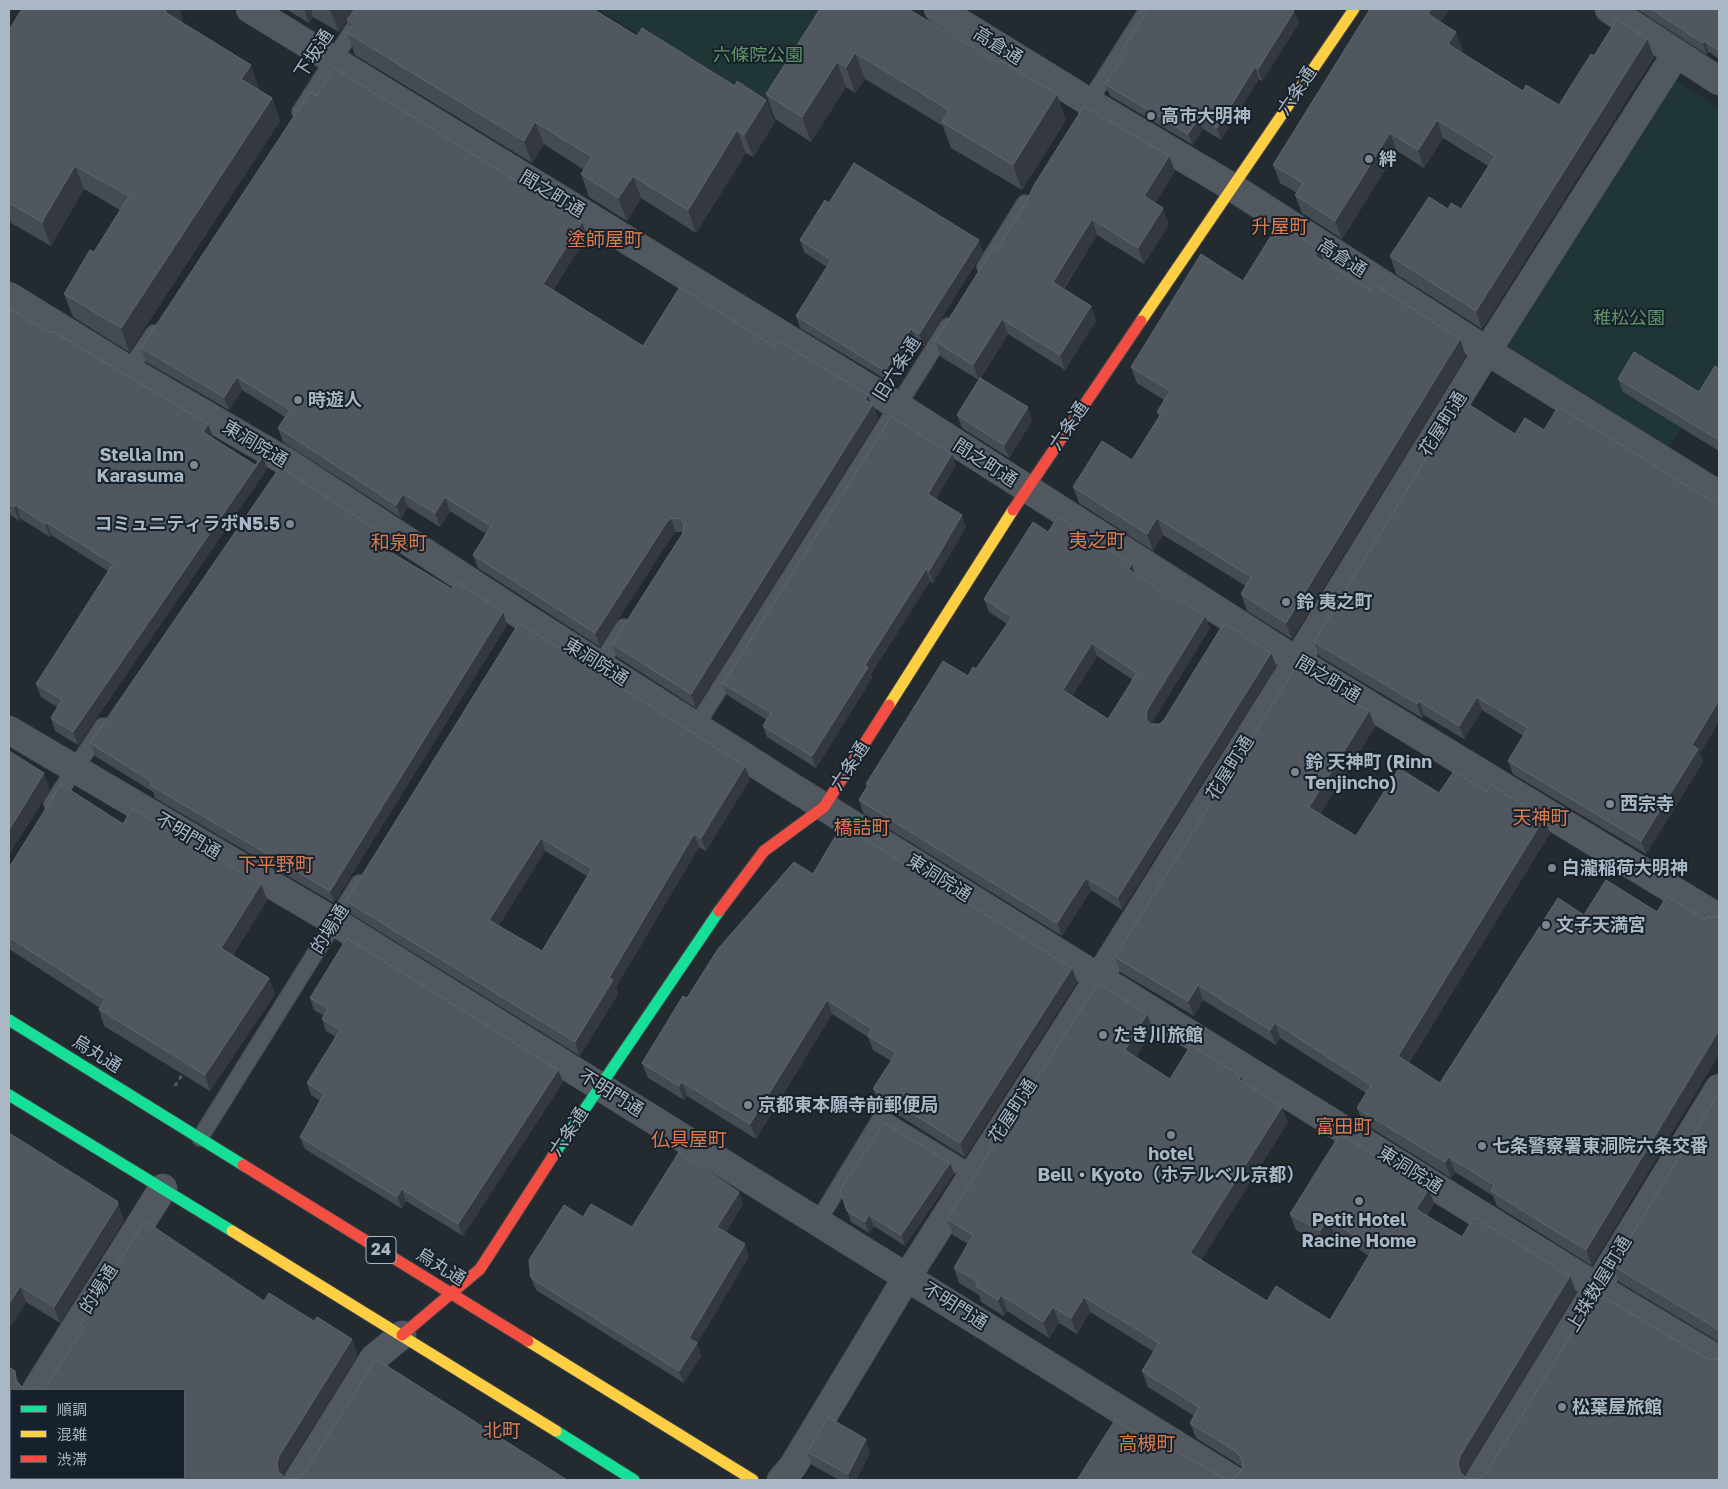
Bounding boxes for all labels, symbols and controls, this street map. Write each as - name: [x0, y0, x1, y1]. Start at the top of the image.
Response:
- street label: 高倉通: [969, 23, 1027, 69]
- street label: 下坂通: [290, 25, 338, 83]
- park label: 六條院公園: [713, 44, 803, 66]
- street label: 六条通: [1273, 63, 1321, 119]
- place label: 高市大明神: [1161, 105, 1251, 127]
- marker: 高市大明神: [1145, 110, 1157, 122]
- place label: 絆: [1379, 148, 1397, 170]
- marker: 絆: [1363, 153, 1375, 165]
- street label: 間之町通: [516, 166, 588, 222]
- district label: 升屋町: [1252, 216, 1308, 238]
- district label: 塗師屋町: [567, 229, 643, 251]
- street label: 高倉通: [1313, 234, 1371, 282]
- park label: 稚松公園: [1593, 307, 1665, 329]
- street label: 旧六条通: [869, 333, 925, 405]
- street label: 花屋町通: [1415, 388, 1471, 460]
- place label: 時遊人: [308, 389, 362, 411]
- marker: 時遊人: [292, 394, 304, 406]
- street label: 六条通: [1045, 398, 1093, 454]
- street label: 東洞院通: [219, 416, 291, 472]
- street label: 間之町通: [949, 434, 1021, 492]
- place label: Stella Inn Karasuma: [97, 444, 184, 486]
- marker: Stella Inn Karasuma: [188, 459, 200, 471]
- place label: コミュニティラボN5.5: [95, 513, 280, 535]
- marker: コミュニティラボN5.5: [284, 518, 296, 530]
- district label: 夷之町: [1069, 530, 1125, 552]
- district label: 和泉町: [371, 532, 427, 554]
- place label: 鈴 夷之町: [1296, 591, 1372, 613]
- marker: 鈴 夷之町: [1280, 596, 1292, 608]
- street label: 東洞院通: [560, 634, 632, 690]
- street label: 間之町通: [1292, 651, 1364, 707]
- street label: 花屋町通: [1202, 732, 1258, 804]
- street label: 六条通: [826, 737, 874, 795]
- place label: 鈴 天神町 (Rinn Tenjincho): [1305, 751, 1432, 794]
- marker: 鈴 天神町 (Rinn Tenjincho): [1289, 766, 1301, 778]
- place label: 西宗寺: [1620, 793, 1674, 815]
- marker: 西宗寺: [1604, 798, 1616, 810]
- district label: 天神町: [1513, 807, 1569, 829]
- street label: 不明門通: [152, 808, 224, 864]
- district label: 橋詰町: [834, 817, 890, 839]
- street label: 東洞院通: [903, 850, 975, 906]
- district label: 下平野町: [238, 854, 314, 876]
- place label: 白瀧稲荷大明神: [1562, 857, 1688, 879]
- marker: 白瀧稲荷大明神: [1546, 862, 1558, 874]
- street label: 的場通: [307, 900, 353, 958]
- place label: 文子天満宮: [1556, 914, 1646, 936]
- marker: 文子天満宮: [1540, 919, 1552, 931]
- place label: たき川旅館: [1113, 1024, 1203, 1046]
- marker: たき川旅館: [1097, 1029, 1109, 1041]
- street label: 烏丸通: [68, 1031, 126, 1077]
- street label: 不明門通: [575, 1065, 647, 1121]
- street label: 花屋町通: [984, 1075, 1042, 1147]
- place label: 京都東本願寺前郵便局: [758, 1094, 938, 1116]
- marker: 京都東本願寺前郵便局: [742, 1099, 754, 1111]
- street label: 六条通: [545, 1103, 593, 1161]
- district label: 富田町: [1316, 1116, 1372, 1138]
- district label: 仏具屋町: [651, 1129, 727, 1151]
- marker: hotel Bell・Kyoto（ホテルベル京都）: [1165, 1129, 1177, 1141]
- place label: 七条警察署東洞院六条交番: [1492, 1135, 1708, 1157]
- marker: 七条警察署東洞院六条交番: [1476, 1140, 1488, 1152]
- street label: 東洞院通: [1374, 1142, 1446, 1198]
- place label: hotel Bell・Kyoto（ホテルベル京都）: [1038, 1143, 1304, 1186]
- marker: Petit Hotel Racine Home: [1353, 1195, 1365, 1207]
- place label: Petit Hotel Racine Home: [1302, 1209, 1416, 1252]
- street label: 上珠数屋町通: [1562, 1232, 1636, 1336]
- road number: 24: [366, 1236, 396, 1264]
- street label: 烏丸通: [412, 1244, 470, 1290]
- street label: 的場通: [76, 1260, 122, 1318]
- street label: 不明門通: [919, 1278, 991, 1334]
- legend: [10, 1389, 185, 1479]
- place label: 松葉屋旅館: [1572, 1396, 1662, 1418]
- text: 順調: [57, 1400, 87, 1418]
- marker: 松葉屋旅館: [1556, 1401, 1568, 1413]
- district label: 北町: [483, 1420, 521, 1442]
- text: 混雑: [57, 1425, 87, 1443]
- district label: 高槻町: [1119, 1433, 1175, 1455]
- text: 渋滞: [57, 1450, 87, 1468]

